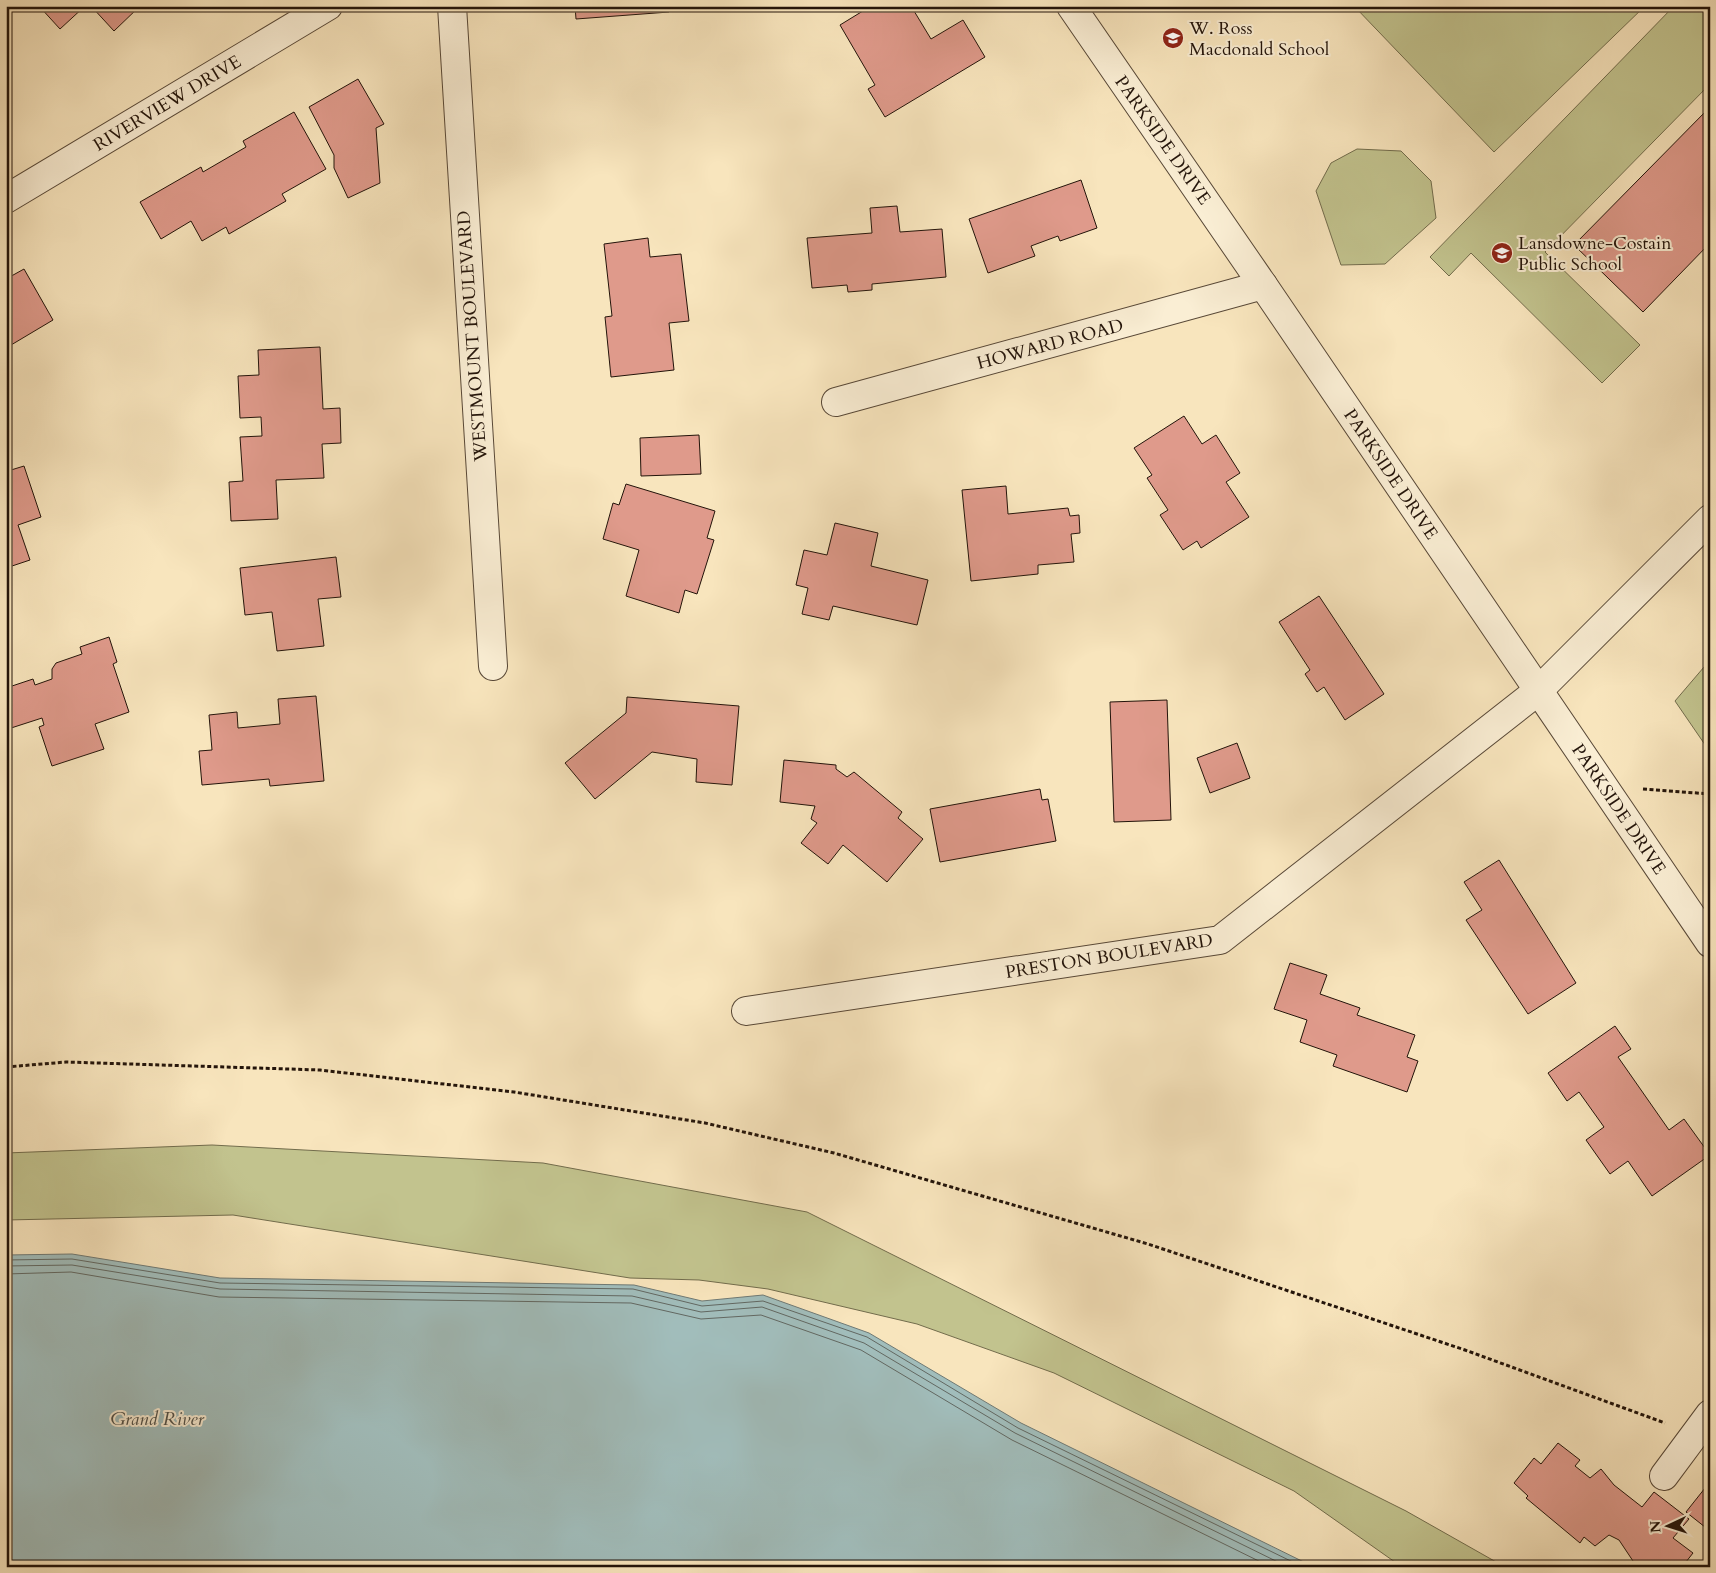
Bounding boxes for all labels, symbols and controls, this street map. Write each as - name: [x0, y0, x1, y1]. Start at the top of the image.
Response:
- place label: W. Ross Macdonald School: [1188, 16, 1330, 62]
- school or university icon: W. Ross Macdonald School: [1161, 26, 1185, 50]
- street label: RIVERVIEW DRIVE: [89, 49, 246, 157]
- street label: PARKSIDE DRIVE: [1109, 71, 1217, 210]
- street label: WESTMOUNT BOULEVARD: [451, 210, 494, 463]
- place label: Lansdowne-Costain Public School: [1518, 231, 1672, 277]
- school or university icon: Lansdowne-Costain Public School: [1490, 241, 1514, 265]
- street label: HOWARD ROAD: [974, 313, 1126, 376]
- street label: PARKSIDE DRIVE: [1338, 404, 1444, 545]
- street label: PARKSIDE DRIVE: [1566, 739, 1672, 880]
- street label: PRESTON BOULEVARD: [1004, 928, 1215, 985]
- water label: Grand River: [110, 1406, 205, 1432]
- north arrow: [1644, 1500, 1694, 1550]
- text: N: [1646, 1520, 1665, 1534]

